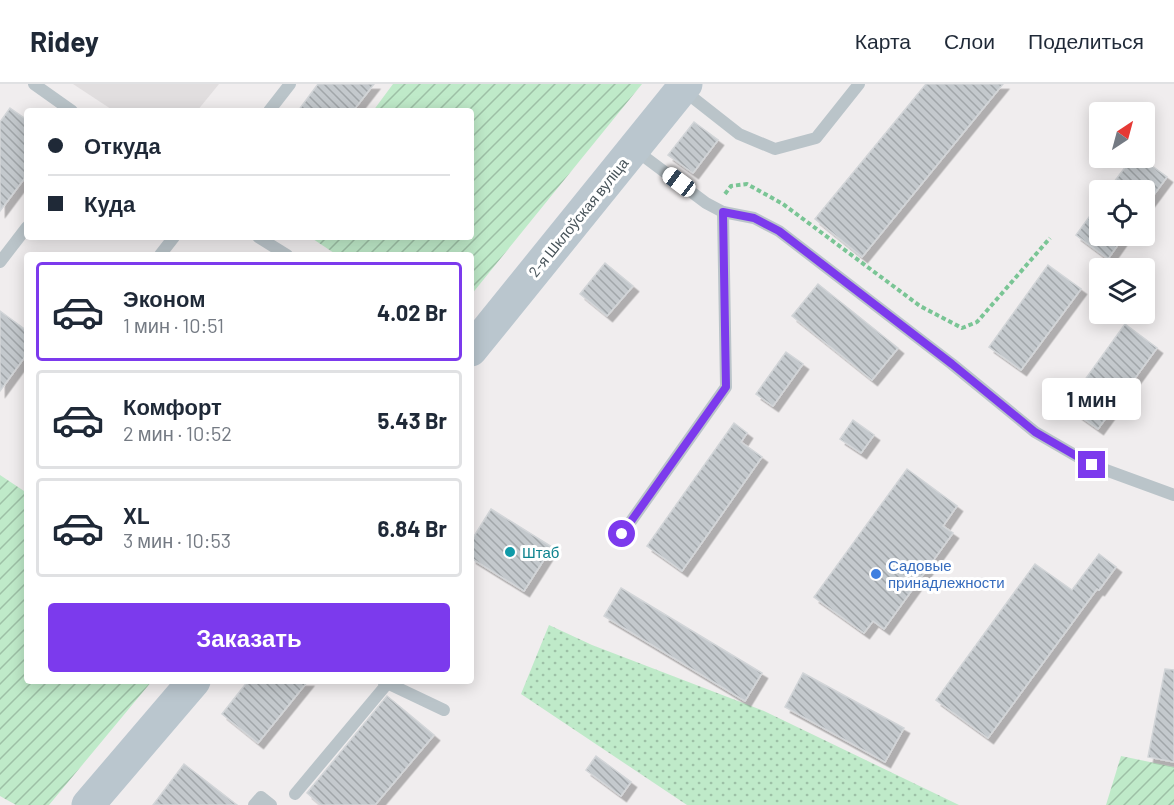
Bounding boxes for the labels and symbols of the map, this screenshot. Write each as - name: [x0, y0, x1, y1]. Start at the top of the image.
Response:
- north arrow: [1089, 102, 1155, 168]
- street label: 2-я Шклоўская вуліца: [524, 153, 632, 280]
- car: [659, 164, 699, 200]
- callout: 1 мин: [1042, 378, 1142, 420]
- route end: [1078, 451, 1105, 478]
- route start: [608, 520, 635, 547]
- place label: Штаб: [522, 543, 559, 561]
- marker: Штаб: [503, 545, 517, 559]
- place label: Садовые принадлежности: [888, 556, 1005, 591]
- marker: Садовые принадлежности: [869, 567, 883, 581]

